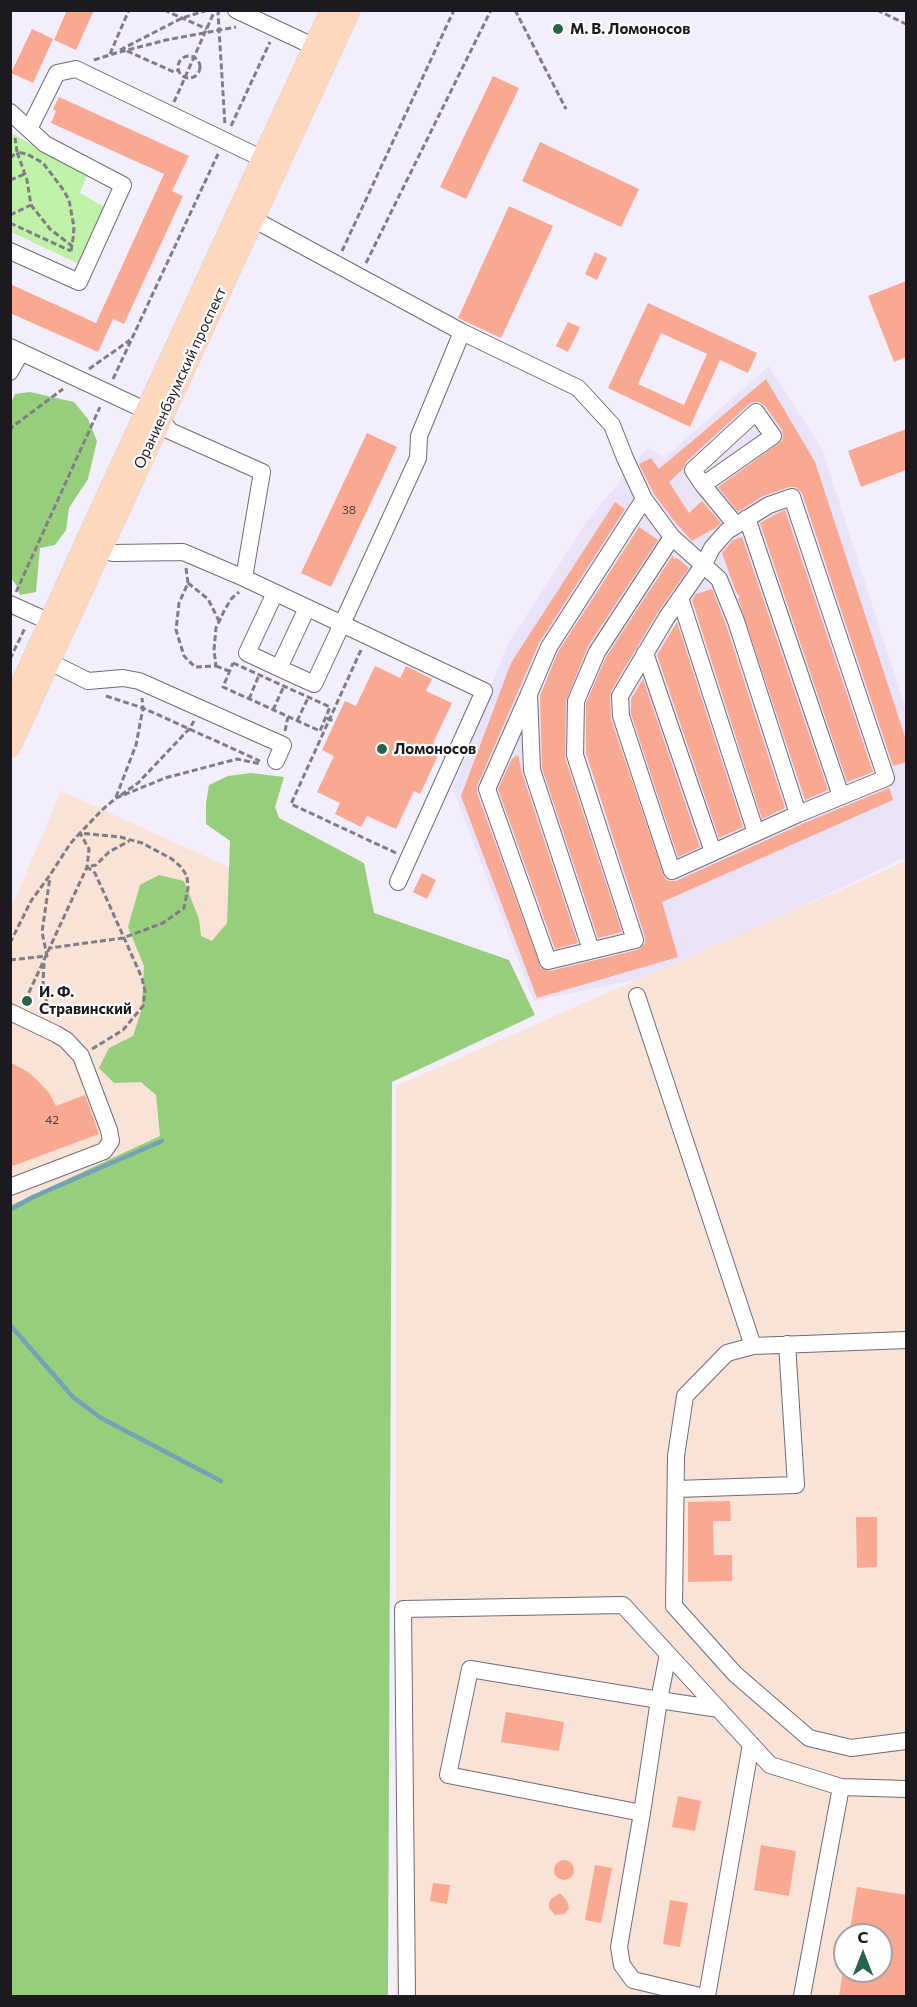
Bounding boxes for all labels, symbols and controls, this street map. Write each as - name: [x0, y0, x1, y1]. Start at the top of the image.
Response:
- place label: М. В. Ломоносов: [570, 20, 690, 38]
- marker: М. В. Ломоносов: [551, 22, 565, 36]
- street label: Ораниенбаумский проспект: [130, 284, 230, 472]
- house number: 38: [342, 503, 356, 517]
- place label: Ломоносов: [394, 740, 476, 758]
- marker: Ломоносов: [375, 742, 389, 756]
- place label: И. Ф. Стравинский: [39, 983, 132, 1018]
- marker: И. Ф. Стравинский: [20, 994, 34, 1008]
- house number: 42: [45, 1113, 59, 1127]
- north arrow: [833, 1923, 893, 1983]
- text: С: [858, 1927, 868, 1946]

